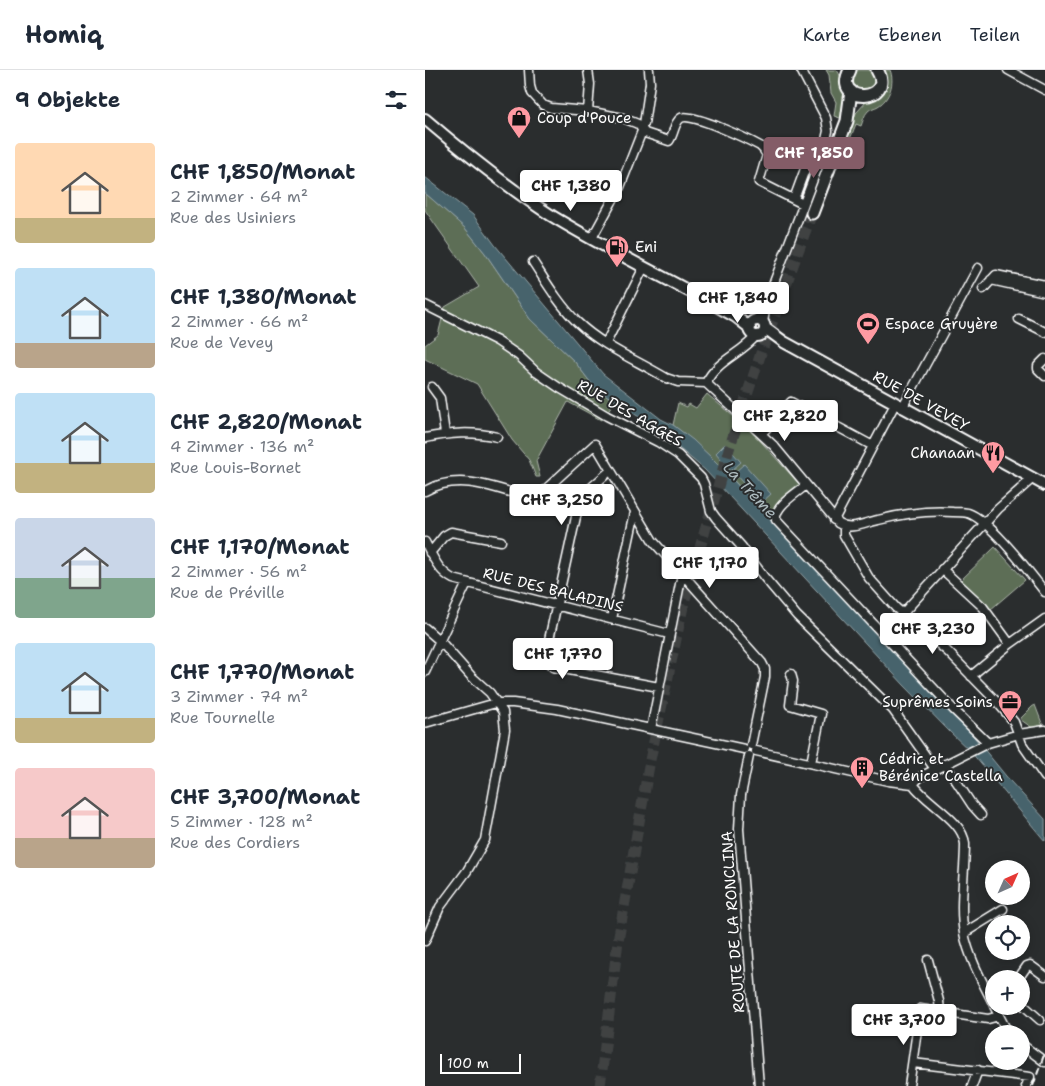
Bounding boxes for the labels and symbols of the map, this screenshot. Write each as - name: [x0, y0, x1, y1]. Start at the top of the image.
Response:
- shop icon: Coup d'Pouce: [506, 105, 532, 139]
- place label: Coup d'Pouce: [537, 108, 632, 128]
- pin: CHF 1,850: [757, 136, 871, 179]
- pin: CHF 1,380: [514, 170, 628, 212]
- fuel station icon: Eni: [604, 234, 630, 268]
- place label: Eni: [635, 237, 657, 257]
- pin: CHF 1,840: [681, 282, 795, 324]
- sports icon: Espace Gruyère: [855, 311, 881, 345]
- place label: Espace Gruyère: [885, 314, 998, 334]
- street label: RUE DE VEVEY: [869, 366, 973, 436]
- street label: RUE DES AGGES: [574, 375, 686, 451]
- pin: CHF 2,820: [728, 400, 842, 442]
- restaurant icon: Chanaan: [980, 440, 1006, 474]
- place label: Chanaan: [911, 443, 975, 463]
- water label: La Trême: [718, 457, 782, 523]
- pin: CHF 3,250: [505, 484, 619, 526]
- pin: CHF 1,170: [653, 546, 767, 589]
- street label: RUE DES BALADINS: [481, 563, 625, 617]
- pin: CHF 3,230: [876, 612, 990, 655]
- pin: CHF 1,770: [506, 638, 620, 680]
- office icon: Suprêmes Soins: [997, 689, 1023, 723]
- place label: Suprêmes Soins: [882, 692, 993, 712]
- place label: Cédric et Bérénice Castella: [879, 749, 1003, 786]
- building icon: Cédric et Bérénice Castella: [849, 755, 875, 789]
- street label: ROUTE DE LA RONCLINA: [717, 830, 749, 1014]
- north arrow: [985, 860, 1030, 905]
- pin: CHF 3,700: [847, 1004, 961, 1046]
- scale bar: [440, 1051, 521, 1074]

